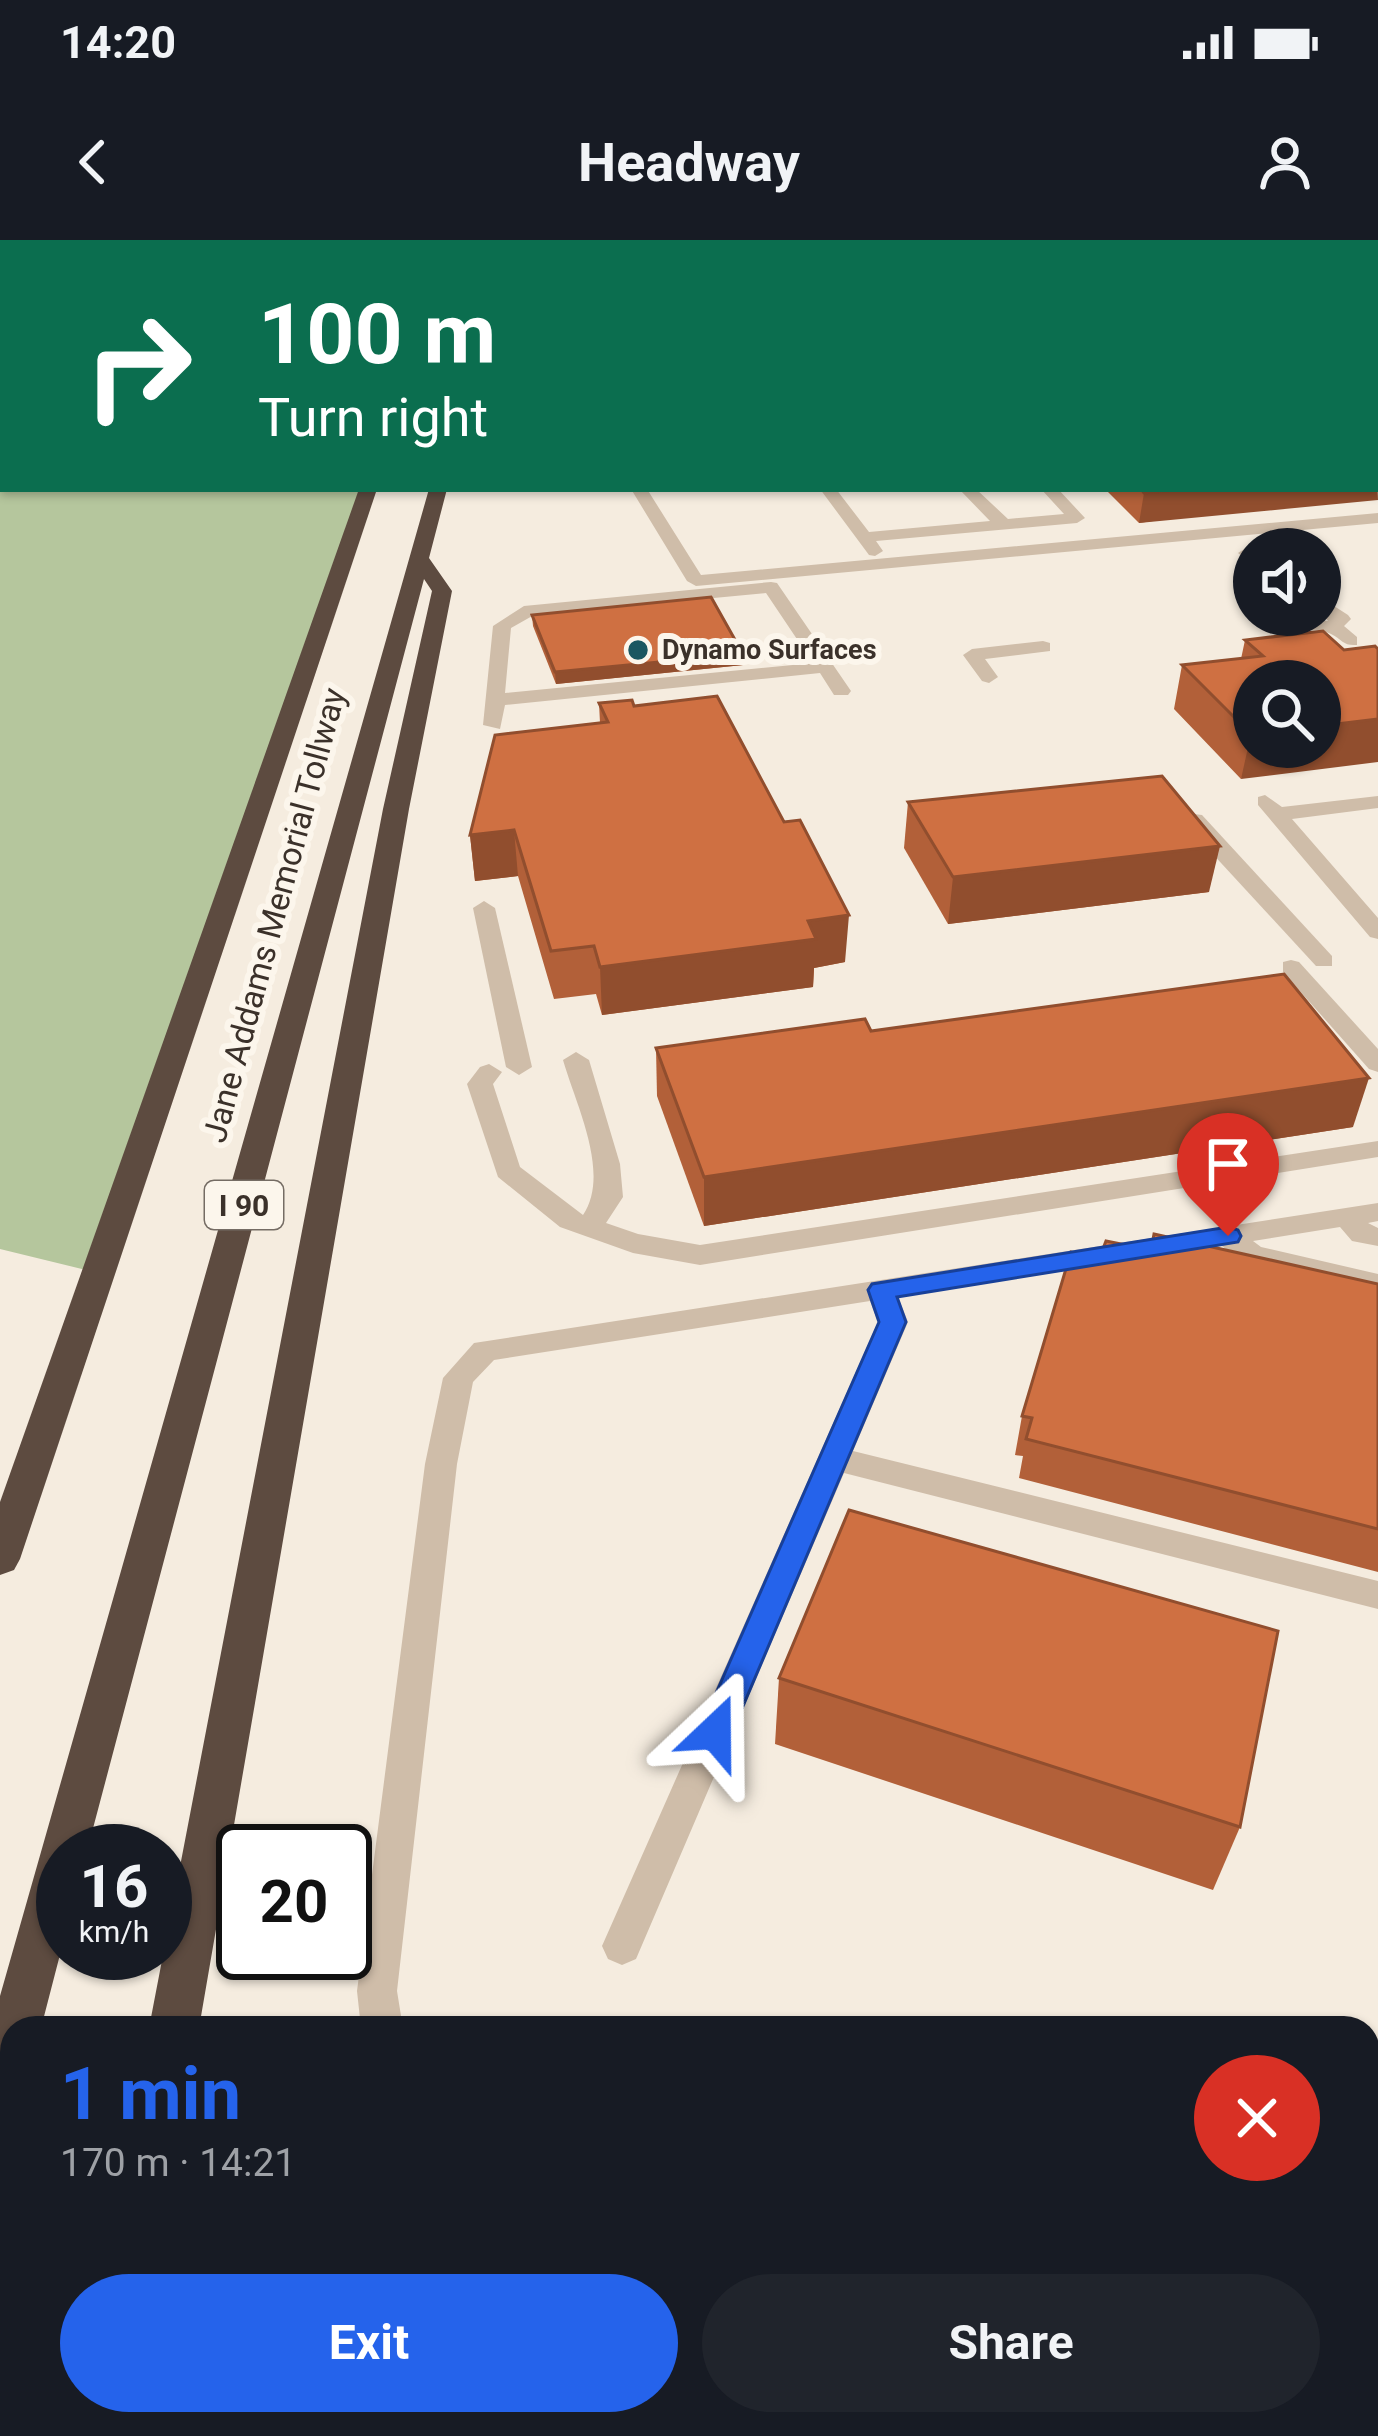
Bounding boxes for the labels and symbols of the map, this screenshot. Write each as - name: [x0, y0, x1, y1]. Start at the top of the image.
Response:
- place label: Dynamo Surfaces: [662, 634, 877, 666]
- marker: Dynamo Surfaces: [625, 637, 651, 663]
- street label: Jane Addams Memorial Tollway: [194, 683, 354, 1146]
- pin: [1177, 1113, 1279, 1236]
- road number: I 90: [205, 1181, 283, 1229]
- position arrow: [652, 1669, 778, 1795]
- speed limit sign: 20: [216, 1824, 372, 1980]

